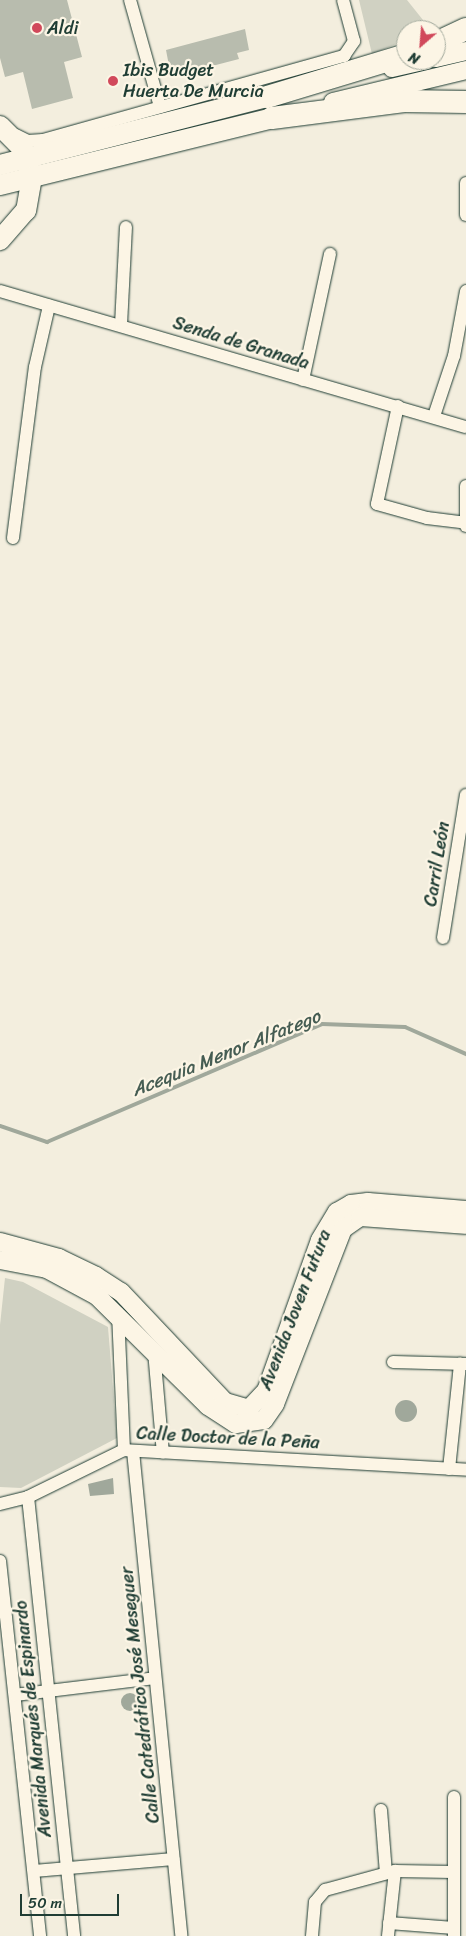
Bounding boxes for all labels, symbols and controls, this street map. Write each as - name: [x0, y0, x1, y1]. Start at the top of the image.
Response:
- place label: Aldi: [47, 17, 78, 39]
- north arrow: [396, 20, 446, 70]
- marker: Aldi: [31, 22, 43, 34]
- text: N: [404, 45, 424, 71]
- place label: Ibis Budget Huerta De Murcia: [123, 60, 263, 102]
- marker: Ibis Budget Huerta De Murcia: [107, 75, 119, 87]
- street label: Senda de Granada: [170, 312, 312, 374]
- street label: Carril León: [420, 820, 454, 908]
- water label: Acequia Menor Alfatego: [129, 1005, 323, 1101]
- street label: Avenida Joven Futura: [254, 1227, 336, 1393]
- street label: Calle Doctor de la Peña: [136, 1422, 320, 1454]
- street label: Calle Catedrático José Meseguer: [116, 1565, 164, 1825]
- street label: Avenida Marqués de Espinardo: [10, 1599, 56, 1839]
- scale bar: [22, 1884, 121, 1916]
- text: 50 m: [28, 1890, 62, 1916]

